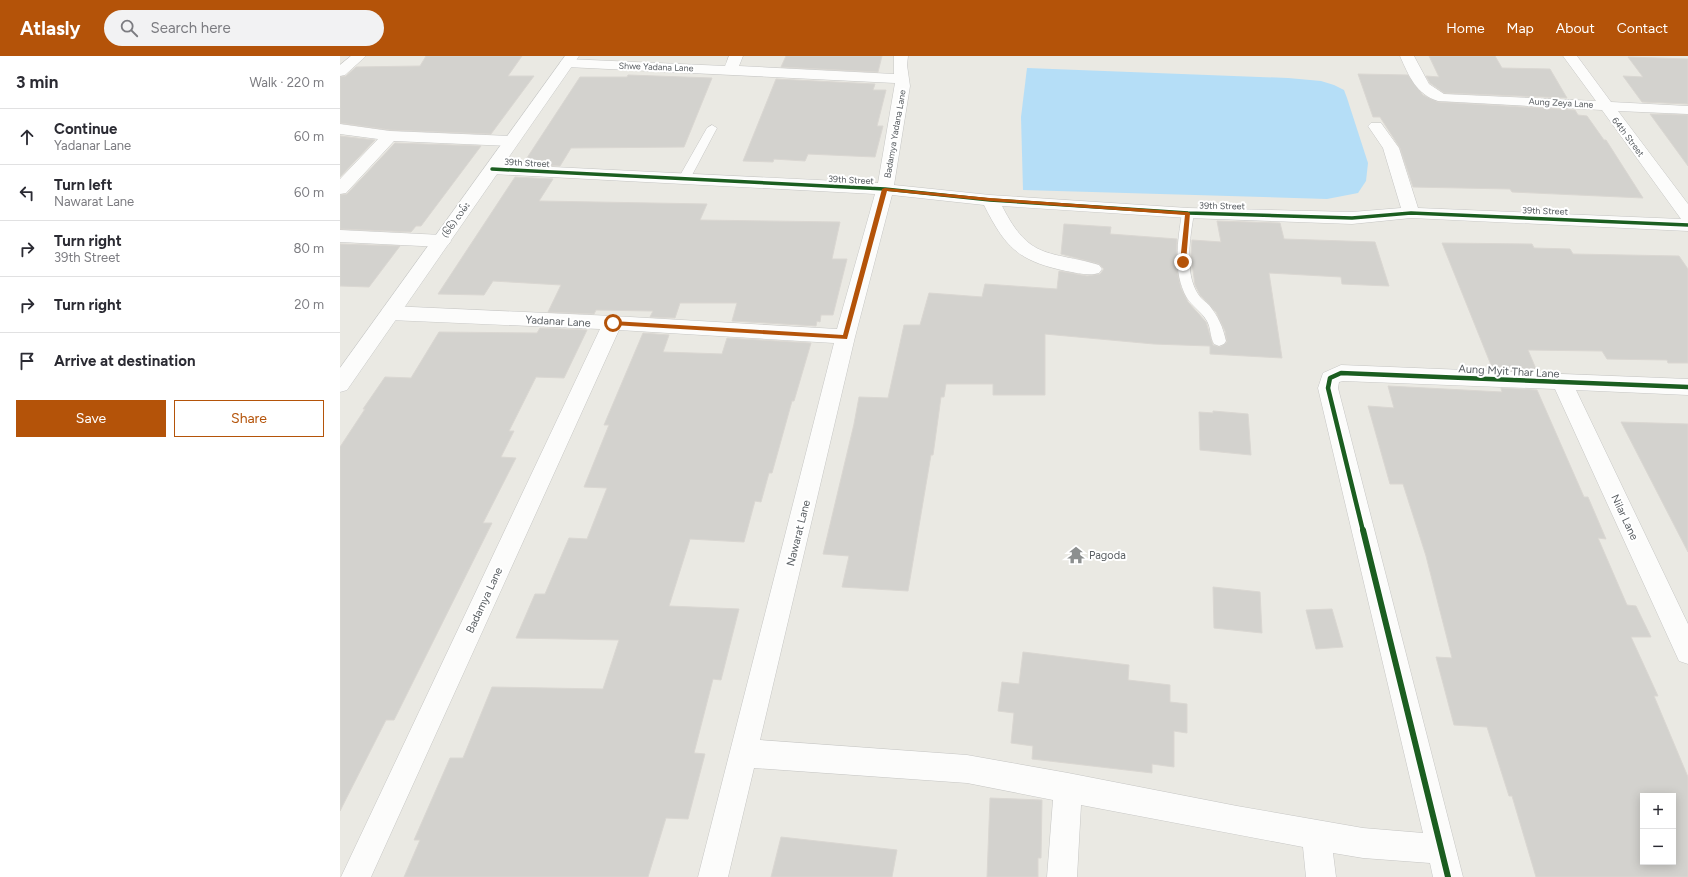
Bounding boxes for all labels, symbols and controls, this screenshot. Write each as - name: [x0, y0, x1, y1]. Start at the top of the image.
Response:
- search box: [104, 10, 384, 46]
- text: Atlasly: [20, 17, 80, 40]
- icon: search: [118, 17, 140, 39]
- text: Search here: [150, 19, 231, 37]
- text: Home: [1446, 20, 1485, 37]
- text: Map: [1507, 20, 1534, 37]
- text: About: [1556, 20, 1595, 37]
- text: Contact: [1617, 20, 1668, 37]
- street label: Shwe Yadana Lane: [618, 60, 694, 73]
- text: 3 min: [16, 72, 58, 92]
- text: Walk · 220 m: [249, 75, 324, 90]
- street label: Badamya Yadana Lane: [881, 89, 908, 179]
- street label: Aung Zeya Lane: [1528, 95, 1594, 110]
- street label: 64th Street: [1610, 115, 1647, 159]
- text: Continue: [54, 120, 117, 138]
- icon: ahead: [16, 126, 38, 148]
- text: 60 m: [294, 129, 324, 144]
- text: Yadanar Lane: [54, 138, 131, 153]
- street label: 39th Street: [504, 156, 551, 169]
- street label: 39th Street: [828, 173, 875, 186]
- text: Turn left: [54, 176, 112, 194]
- icon: left: [16, 182, 38, 204]
- text: 60 m: [294, 185, 324, 200]
- text: Nawarat Lane: [54, 194, 134, 209]
- street label: (၆၆) လမ်း: [439, 200, 472, 240]
- street label: 39th Street: [1199, 200, 1246, 211]
- street label: 39th Street: [1522, 204, 1569, 217]
- text: Turn right: [54, 232, 122, 250]
- icon: right: [16, 238, 38, 260]
- text: 80 m: [293, 241, 324, 256]
- text: 39th Street: [54, 250, 120, 265]
- route end: [1174, 253, 1192, 271]
- icon: right: [16, 294, 38, 316]
- text: Turn right: [54, 296, 122, 314]
- text: 20 m: [294, 297, 324, 312]
- street label: Yadanar Lane: [525, 313, 591, 330]
- route start: [604, 314, 622, 332]
- icon: arrive: [16, 350, 38, 372]
- text: Arrive at destination: [54, 352, 195, 370]
- street label: Aung Myit Thar Lane: [1458, 362, 1560, 381]
- button: Save: [16, 400, 166, 437]
- button: Share: [174, 400, 324, 437]
- street label: Nilar Lane: [1608, 492, 1641, 542]
- street label: Nawarat Lane: [784, 499, 813, 568]
- temple icon: Pagoda: [1066, 545, 1086, 565]
- place label: Pagoda: [1089, 549, 1126, 562]
- street label: Badamya Lane: [464, 565, 505, 635]
- map controls: [1640, 793, 1676, 865]
- button: +: [1640, 793, 1676, 829]
- button: −: [1640, 829, 1676, 865]

